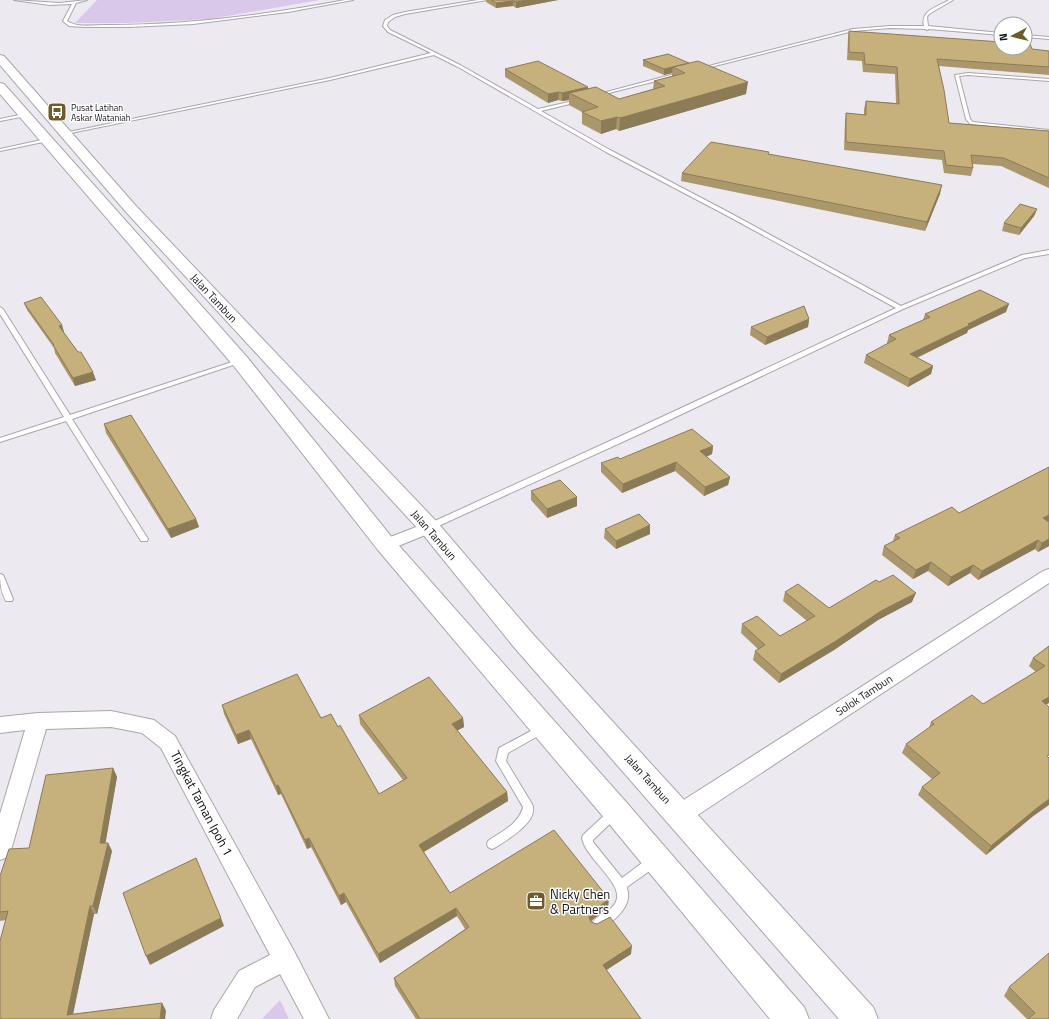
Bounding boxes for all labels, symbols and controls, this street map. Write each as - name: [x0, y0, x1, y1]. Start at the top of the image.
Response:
- north arrow: [993, 16, 1033, 56]
- text: N: [995, 32, 1011, 42]
- bus stop icon: Pusat Latihan Askar Wataniah: [46, 101, 68, 123]
- place label: Pusat Latihan Askar Wataniah: [71, 101, 131, 124]
- street label: Jalan Tambun: [187, 270, 241, 326]
- street label: Jalan Tambun: [408, 506, 460, 564]
- street label: Solok Tambun: [832, 671, 896, 719]
- street label: Tingkat Taman Ipoh 1: [166, 747, 238, 859]
- street label: Jalan Tambun: [621, 751, 675, 807]
- place label: Nicky Chen & Partners: [550, 884, 610, 919]
- office icon: Nicky Chen & Partners: [525, 890, 547, 912]

